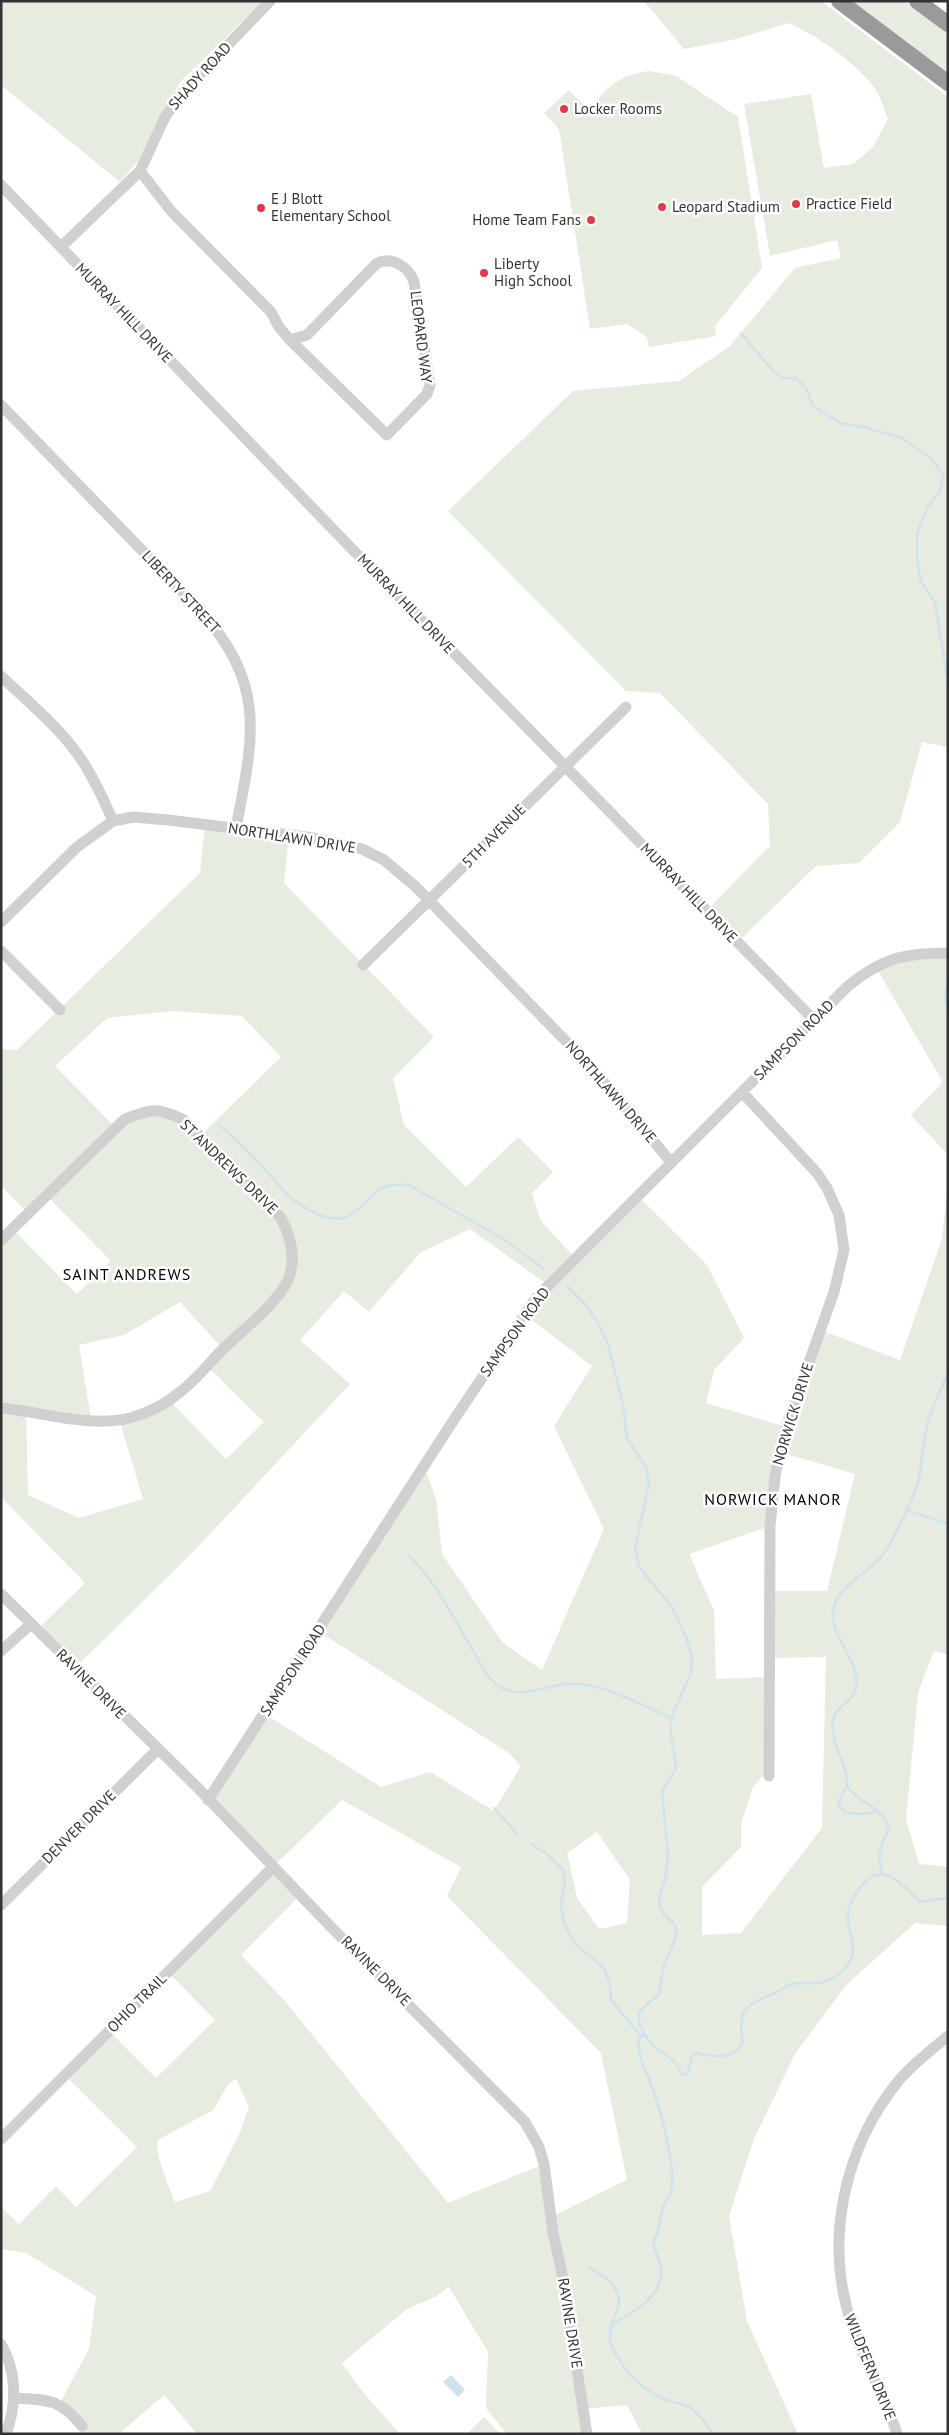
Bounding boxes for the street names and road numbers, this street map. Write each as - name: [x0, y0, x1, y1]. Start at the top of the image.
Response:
- street label: SHADY ROAD: [164, 38, 235, 114]
- street label: MURRAY HILL DRIVE: [72, 259, 177, 367]
- street label: LEOPARD WAY: [406, 290, 437, 385]
- street label: LIBERTY STREET: [138, 546, 225, 638]
- street label: MURRAY HILL DRIVE: [354, 550, 459, 658]
- street label: 5TH AVENUE: [458, 800, 530, 872]
- street label: NORTHLAWN DRIVE: [227, 818, 357, 857]
- street label: MURRAY HILL DRIVE: [637, 839, 742, 947]
- street label: SAMPSON ROAD: [749, 995, 838, 1084]
- street label: NORTHLAWN DRIVE: [562, 1037, 661, 1147]
- street label: ST ANDREWS DRIVE: [176, 1115, 282, 1218]
- street label: SAMPSON ROAD: [476, 1283, 553, 1380]
- street label: NORWICK DRIVE: [768, 1360, 817, 1468]
- street label: SAMPSON ROAD: [256, 1620, 329, 1719]
- street label: RAVINE DRIVE: [52, 1645, 130, 1723]
- street label: DENVER DRIVE: [38, 1786, 120, 1868]
- street label: RAVINE DRIVE: [337, 1932, 415, 2010]
- street label: OHIO TRAIL: [103, 1969, 170, 2036]
- street label: RAVINE DRIVE: [554, 2276, 587, 2370]
- street label: WILDFERN DRIVE: [841, 2311, 900, 2423]

